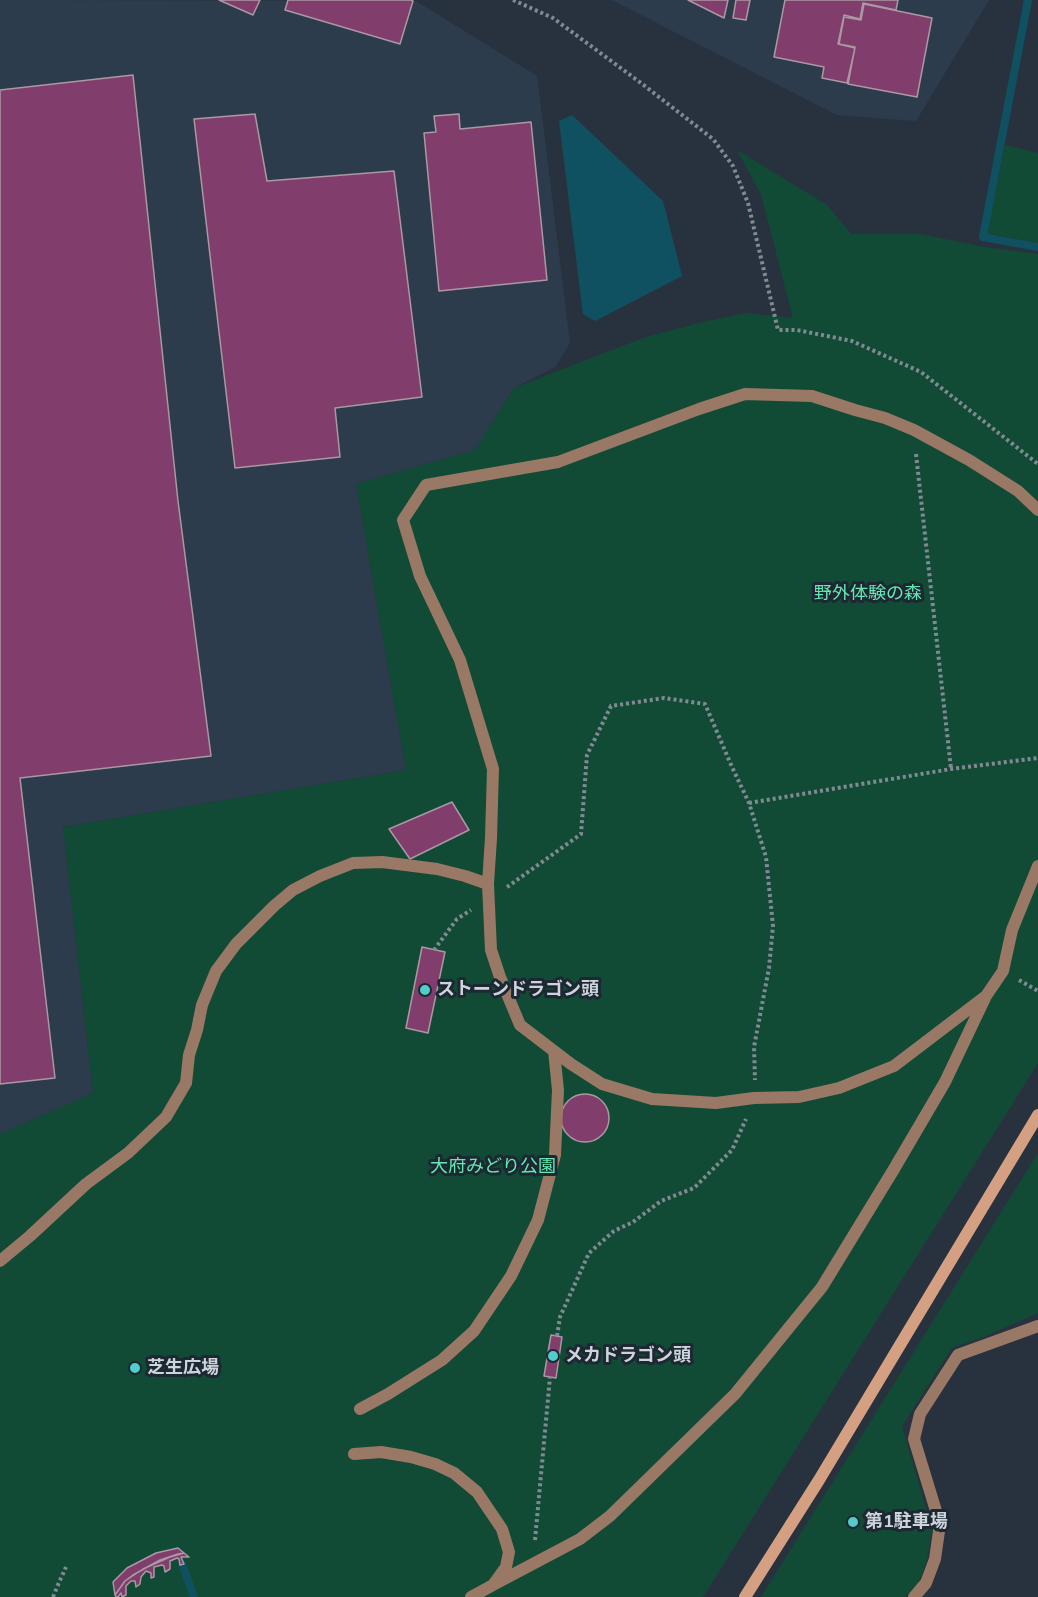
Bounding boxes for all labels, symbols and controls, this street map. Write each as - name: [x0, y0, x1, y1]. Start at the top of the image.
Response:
- park label: 野外体験の森: [814, 583, 922, 605]
- place label: ストーンドラゴン頭: [437, 979, 599, 1001]
- marker: ストーンドラゴン頭: [418, 983, 432, 997]
- park label: 大府みどり公園: [430, 1156, 556, 1178]
- place label: メカドラゴン頭: [565, 1345, 691, 1367]
- marker: メカドラゴン頭: [546, 1349, 560, 1363]
- place label: 芝生広場: [147, 1357, 219, 1379]
- marker: 芝生広場: [128, 1361, 142, 1375]
- place label: 第1駐車場: [865, 1511, 948, 1533]
- marker: 第1駐車場: [846, 1515, 860, 1529]

